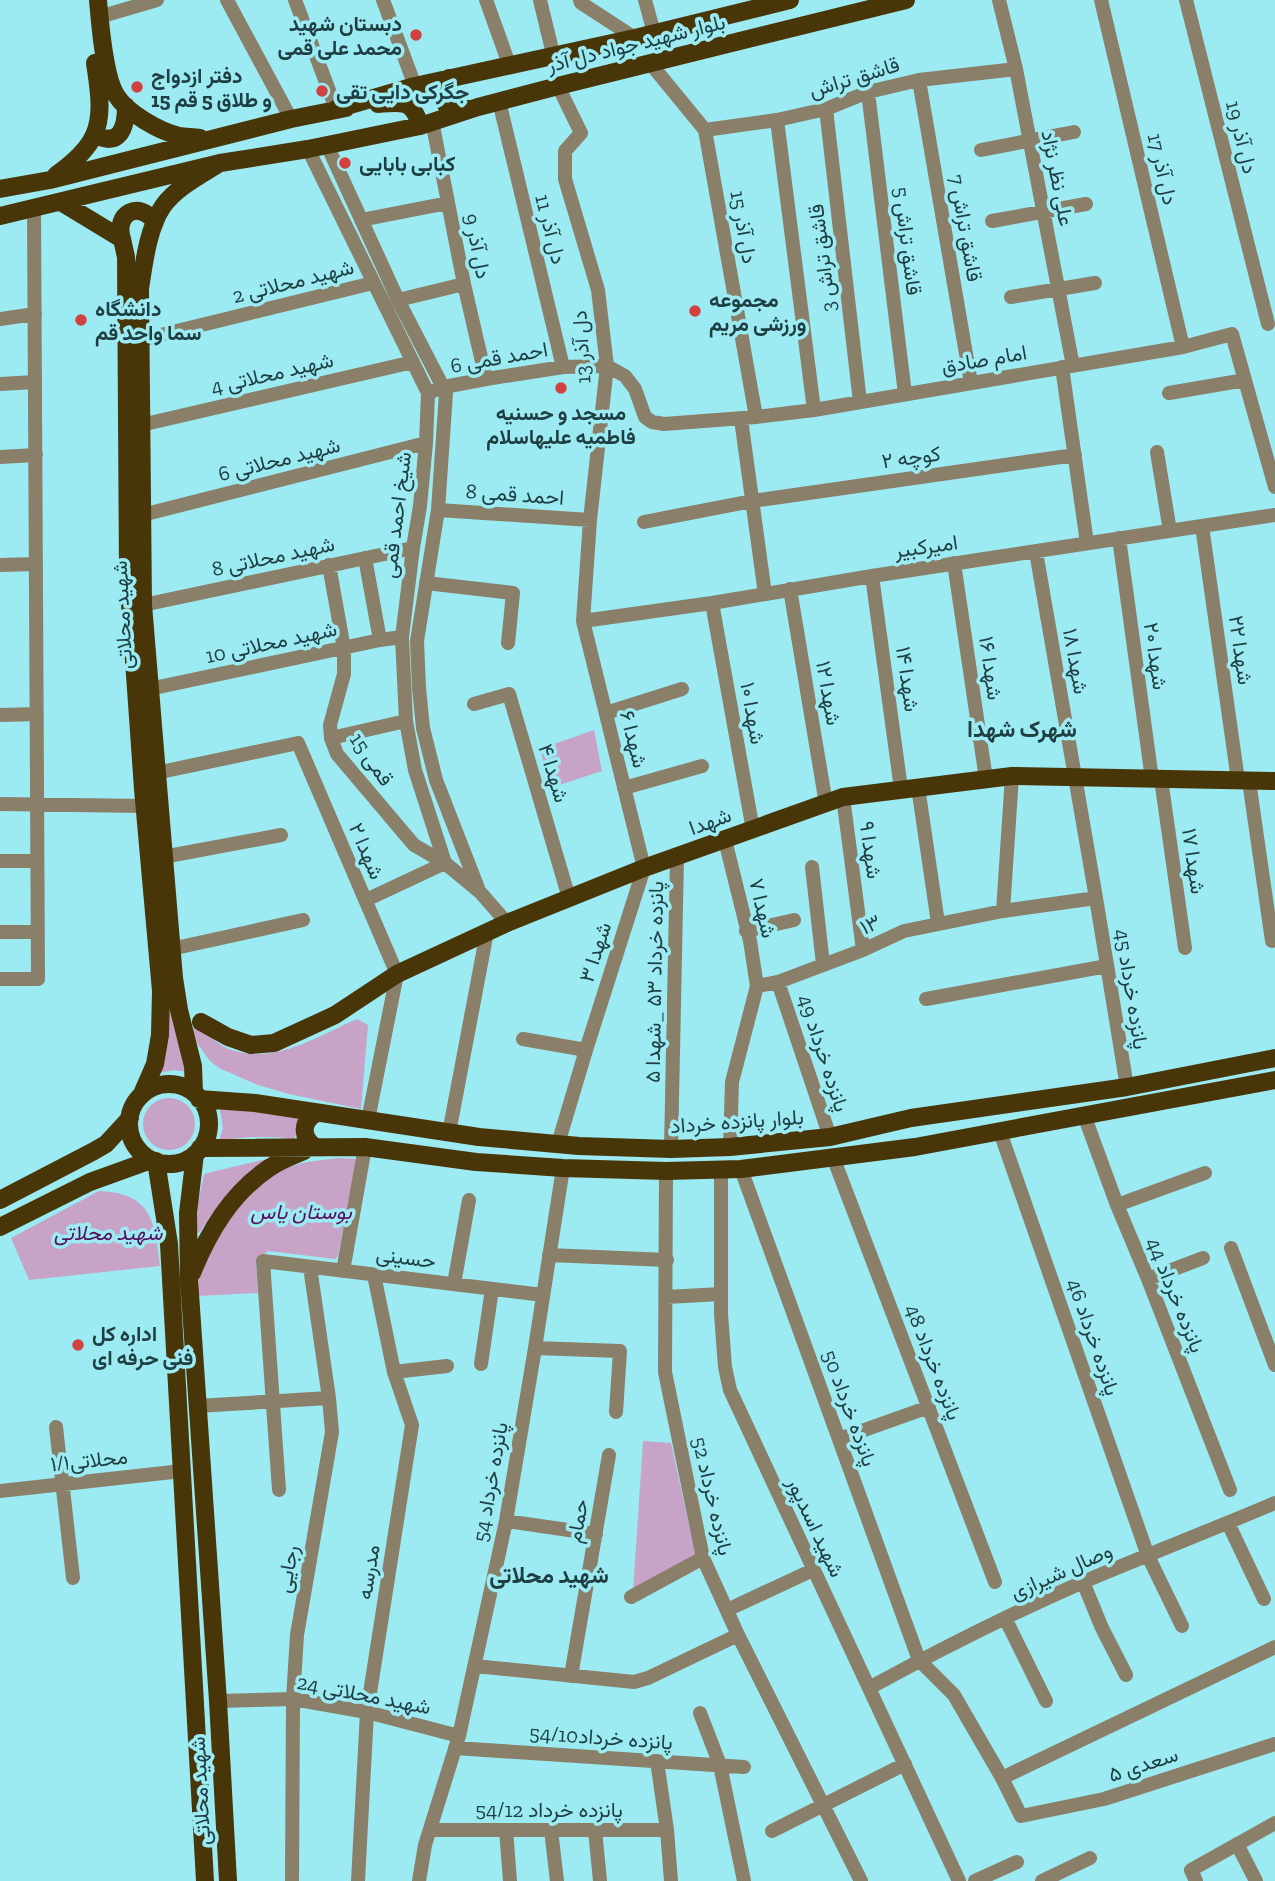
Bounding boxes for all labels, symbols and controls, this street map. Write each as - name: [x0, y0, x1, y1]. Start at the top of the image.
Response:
- street label: بلوار شهید جواد دل آذر: [543, 9, 728, 78]
- place label: دبستان شهید محمد علی قمی: [277, 11, 402, 60]
- marker: دبستان شهید محمد علی قمی: [408, 27, 424, 43]
- street label: قاشق تراش: [806, 51, 903, 104]
- place label: دفتر ازدواج 15 و طلاق 5 قم: [151, 63, 272, 114]
- marker: دفتر ازدواج 15 و طلاق 5 قم: [129, 79, 145, 95]
- place label: جگرکی دایی تقی: [336, 79, 469, 105]
- marker: جگرکی دایی تقی: [314, 83, 330, 99]
- street label: دل آذر 19: [1220, 98, 1263, 176]
- street label: علی نظر نژاد: [1035, 128, 1080, 228]
- street label: دل آذر 17: [1142, 131, 1183, 207]
- place label: کبابی بابایی: [359, 151, 455, 176]
- marker: کبابی بابایی: [337, 155, 353, 171]
- street label: قاشق تراش 7: [943, 172, 988, 284]
- street label: قاشق تراش 5: [888, 185, 927, 297]
- street label: دل آذر 15: [724, 188, 763, 266]
- street label: دل آذر 11: [529, 191, 572, 267]
- street label: قاشق تراش 3: [803, 202, 842, 313]
- street label: دل آذر 9: [458, 211, 497, 281]
- street label: شهید محلاتی 2: [230, 254, 357, 309]
- place label: مجموعه ورزشی مریم: [709, 287, 807, 338]
- place label: دانشگاه سما واحد قم: [95, 296, 202, 347]
- marker: مجموعه ورزشی مریم: [687, 303, 703, 319]
- street label: دل آذر 13: [567, 310, 596, 384]
- marker: دانشگاه سما واحد قم: [73, 312, 89, 328]
- street label: احمد قمی 6: [448, 336, 550, 378]
- street label: امام صادق: [939, 339, 1029, 381]
- street label: شهید محلاتی 4: [208, 347, 336, 400]
- marker: مسجد و حسنیه فاطمیه علیهاسلام: [553, 380, 569, 396]
- place label: مسجد و حسنیه فاطمیه علیهاسلام: [486, 400, 636, 451]
- street label: شهید محلاتی 6: [215, 432, 343, 487]
- street label: کوچه ۲: [880, 440, 942, 475]
- street label: شیخ احمد قمی: [376, 450, 418, 580]
- street label: احمد قمی 8: [465, 478, 565, 510]
- street label: امیرکبیر: [892, 529, 959, 564]
- street label: شهید محلاتی 8: [209, 531, 337, 582]
- street label: شهید محلاتی: [107, 560, 138, 670]
- street label: شهدا ۲۲: [1223, 614, 1258, 686]
- street label: شهید محلاتی 10: [203, 616, 339, 669]
- street label: شهدا ۲۰: [1138, 621, 1173, 691]
- street label: شهدا ۱۸: [1057, 626, 1094, 696]
- street label: شهدا ۱۶: [973, 635, 1008, 702]
- street label: شهدا ۱۴: [890, 645, 925, 714]
- street label: شهدا ۱۲: [810, 659, 847, 727]
- street label: شهدا ۱۰: [734, 680, 771, 746]
- street label: شهدا ۶: [614, 708, 653, 770]
- district label: شهرک شهدا: [967, 715, 1077, 744]
- street label: قمی 15: [345, 728, 399, 790]
- street label: شهدا ۴: [532, 741, 575, 806]
- street label: شهدا: [685, 802, 735, 841]
- street label: شهدا ۲: [343, 819, 390, 883]
- street label: شهدا ۹: [854, 820, 887, 881]
- street label: شهدا ۱۷: [1176, 826, 1211, 896]
- street label: شهدا ۷: [743, 876, 782, 940]
- street label: پانزده خرداد ۵۳ _شهدا ۵: [640, 881, 670, 1083]
- street label: ۱۳: [856, 909, 884, 939]
- street label: شهدا ۳: [574, 919, 617, 985]
- street label: پانزده خرداد 45: [1108, 927, 1154, 1051]
- street label: پانزده خرداد 49: [791, 991, 855, 1115]
- street label: بلوار پانزده خرداد: [669, 1104, 805, 1140]
- park label: بوستان یاس: [250, 1199, 352, 1225]
- park label: شهید محلاتی: [54, 1220, 163, 1246]
- street label: پانزده خرداد 44: [1140, 1234, 1210, 1357]
- street label: حسینی: [375, 1241, 437, 1273]
- street label: پانزده خرداد 46: [1060, 1275, 1126, 1399]
- street label: پانزده خرداد 48: [899, 1301, 968, 1424]
- place label: اداره کل فنی حرفه ای: [92, 1321, 193, 1371]
- marker: اداره کل فنی حرفه ای: [70, 1337, 86, 1353]
- street label: پانزده خرداد 50: [815, 1346, 883, 1470]
- street label: پانزده خرداد 54: [467, 1420, 515, 1544]
- street label: پانزده خرداد 52: [685, 1434, 739, 1558]
- street label: محلاتی۱/۱: [49, 1444, 129, 1476]
- street label: شهید اسدپور: [780, 1472, 850, 1582]
- street label: حمام: [561, 1497, 595, 1545]
- street label: وصال شیرازی: [1006, 1537, 1116, 1606]
- street label: رجایی: [271, 1543, 304, 1595]
- street label: مدرسه: [351, 1543, 386, 1601]
- district label: شهید محلاتی: [489, 1561, 609, 1590]
- street label: شهید محلاتی 24: [295, 1669, 433, 1720]
- street label: پانزده خرداد54/10: [528, 1720, 674, 1756]
- street label: شهید محلاتی: [185, 1736, 216, 1846]
- street label: سعدی ۵: [1105, 1741, 1181, 1787]
- street label: پانزده خرداد 54/12: [475, 1797, 623, 1824]

